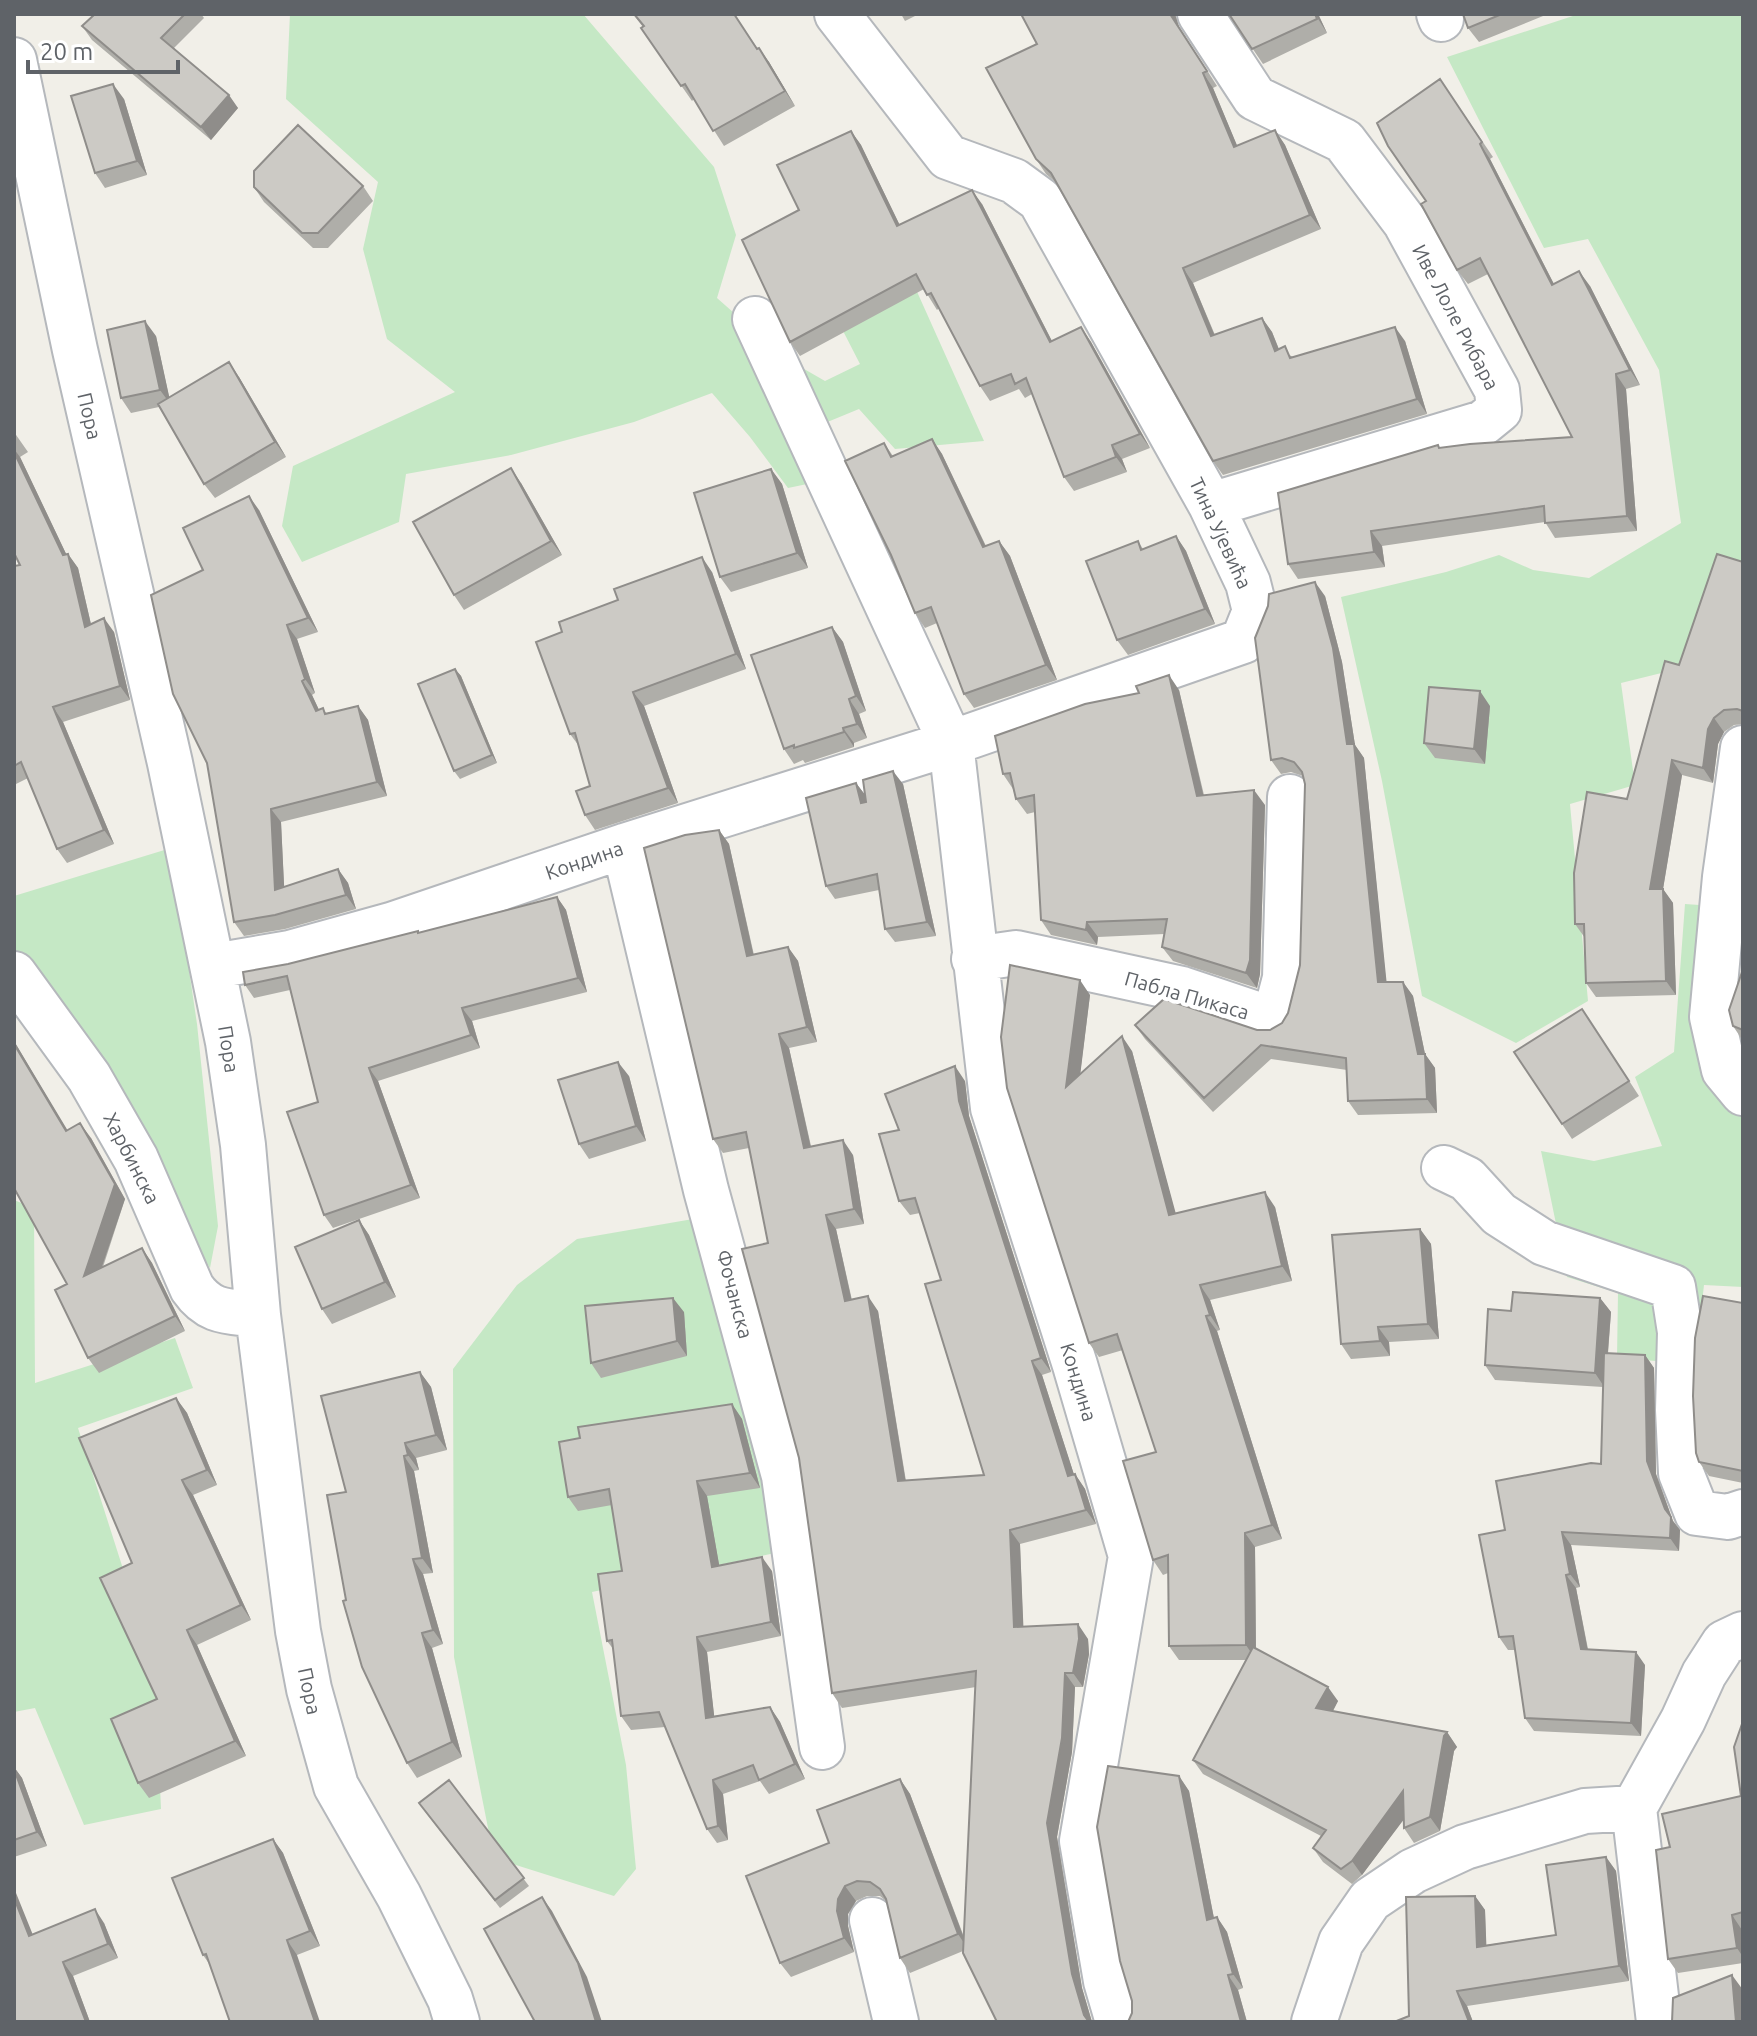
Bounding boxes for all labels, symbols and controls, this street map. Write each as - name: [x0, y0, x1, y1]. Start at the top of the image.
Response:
- scale bar: [28, 24, 178, 74]
- text: 20 m: [40, 38, 93, 65]
- street label: Иве Лоле Рибара: [1408, 240, 1504, 394]
- street label: Пора: [73, 390, 107, 442]
- street label: Тина Ујевића: [1185, 474, 1257, 592]
- street label: Кондина: [542, 836, 626, 884]
- street label: Пабла Пикаса: [1122, 966, 1252, 1024]
- street label: Пора: [214, 1024, 244, 1074]
- street label: Харбинска: [99, 1109, 165, 1207]
- street label: Фочанска: [712, 1247, 758, 1341]
- street label: Кондина: [1056, 1340, 1102, 1424]
- street label: Пора: [294, 1665, 326, 1717]

